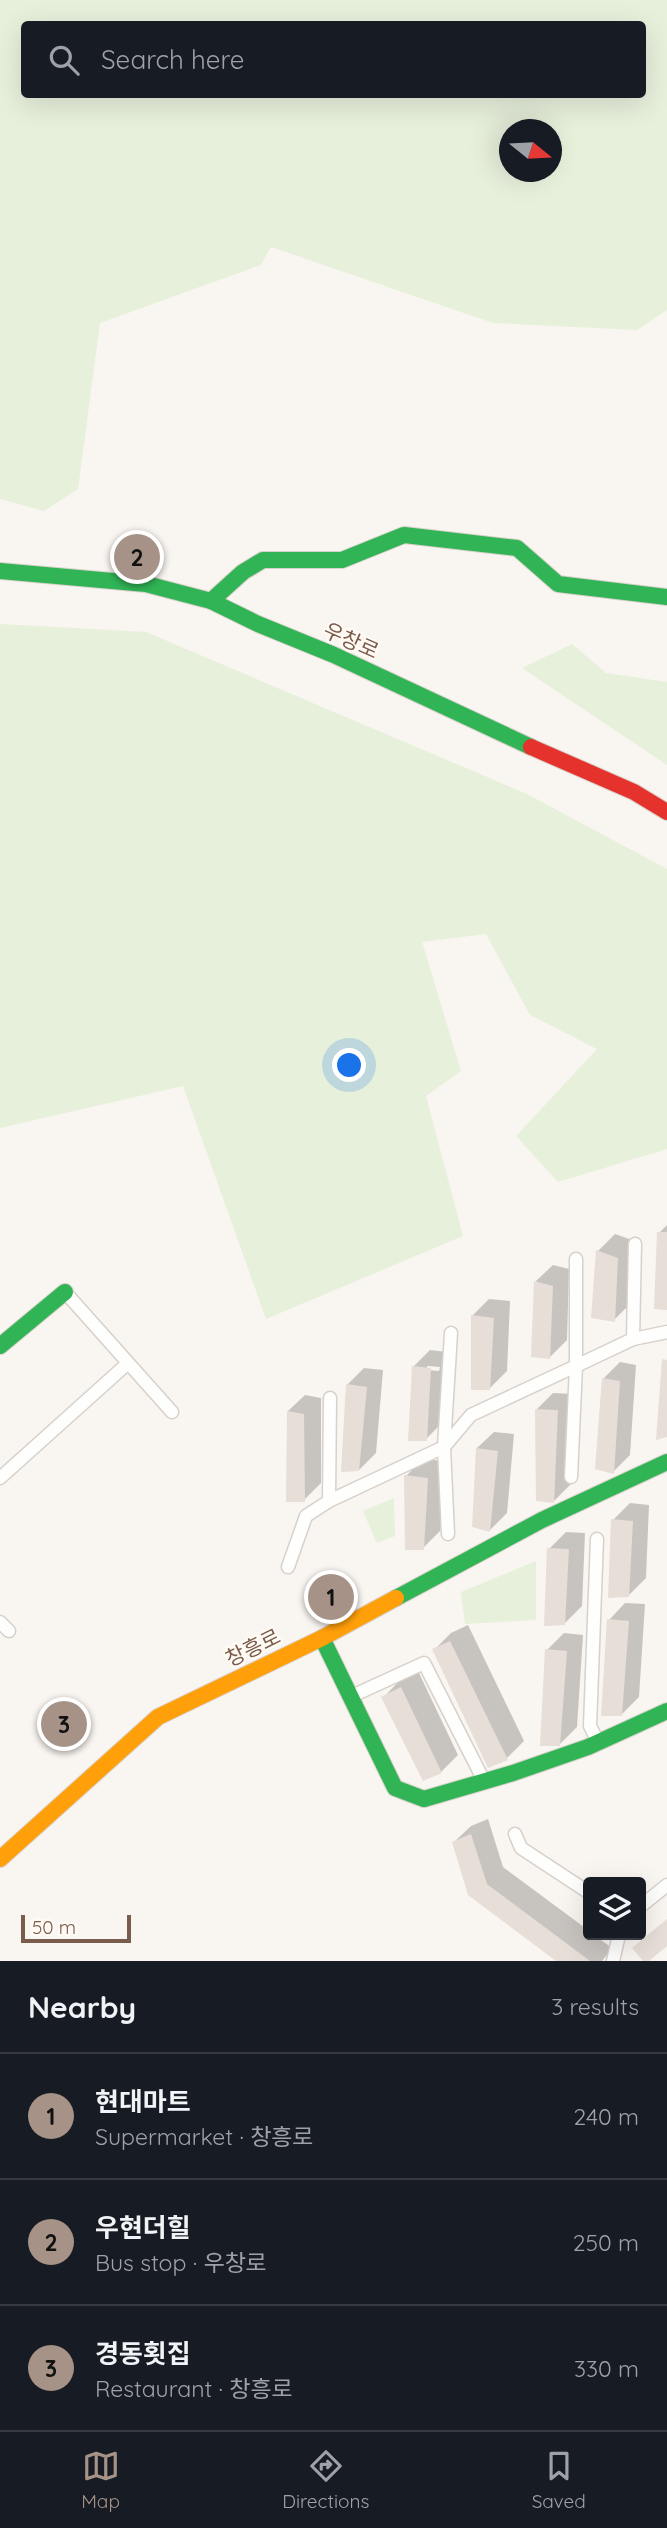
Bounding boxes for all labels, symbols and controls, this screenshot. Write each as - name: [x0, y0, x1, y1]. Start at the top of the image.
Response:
- search box: [21, 21, 646, 98]
- icon: search: [45, 41, 83, 79]
- text: Search here: [101, 43, 245, 76]
- north arrow: [499, 119, 562, 182]
- pin: 2: [114, 531, 160, 583]
- street label: 우창로: [320, 616, 383, 664]
- your location: [332, 1048, 366, 1082]
- pin: 1: [308, 1571, 354, 1623]
- street label: 창흥로: [221, 1623, 284, 1671]
- pin: 3: [41, 1698, 87, 1750]
- map controls: [583, 1877, 646, 1940]
- button: layers: [583, 1877, 646, 1940]
- scale bar: [21, 1912, 131, 1944]
- text: 50 m: [32, 1915, 76, 1939]
- text: Nearby: [28, 1988, 136, 2026]
- text: 3 results: [551, 1992, 639, 2021]
- text: 현대마트: [95, 2085, 191, 2118]
- text: 1: [47, 2102, 55, 2131]
- text: 240 m: [574, 2102, 639, 2131]
- text: Supermarket · 창흥로: [95, 2122, 314, 2151]
- text: 우현더힐: [95, 2211, 191, 2244]
- text: 2: [44, 2228, 58, 2257]
- text: 250 m: [573, 2228, 639, 2257]
- text: Bus stop · 우창로: [95, 2248, 267, 2277]
- text: 경동횟집: [95, 2337, 191, 2370]
- text: 3: [45, 2354, 57, 2383]
- text: 330 m: [574, 2354, 639, 2383]
- text: Restaurant · 창흥로: [95, 2374, 293, 2403]
- tab: Map: [81, 2447, 120, 2513]
- tab: Directions: [282, 2447, 369, 2513]
- tab: Saved: [532, 2447, 586, 2513]

